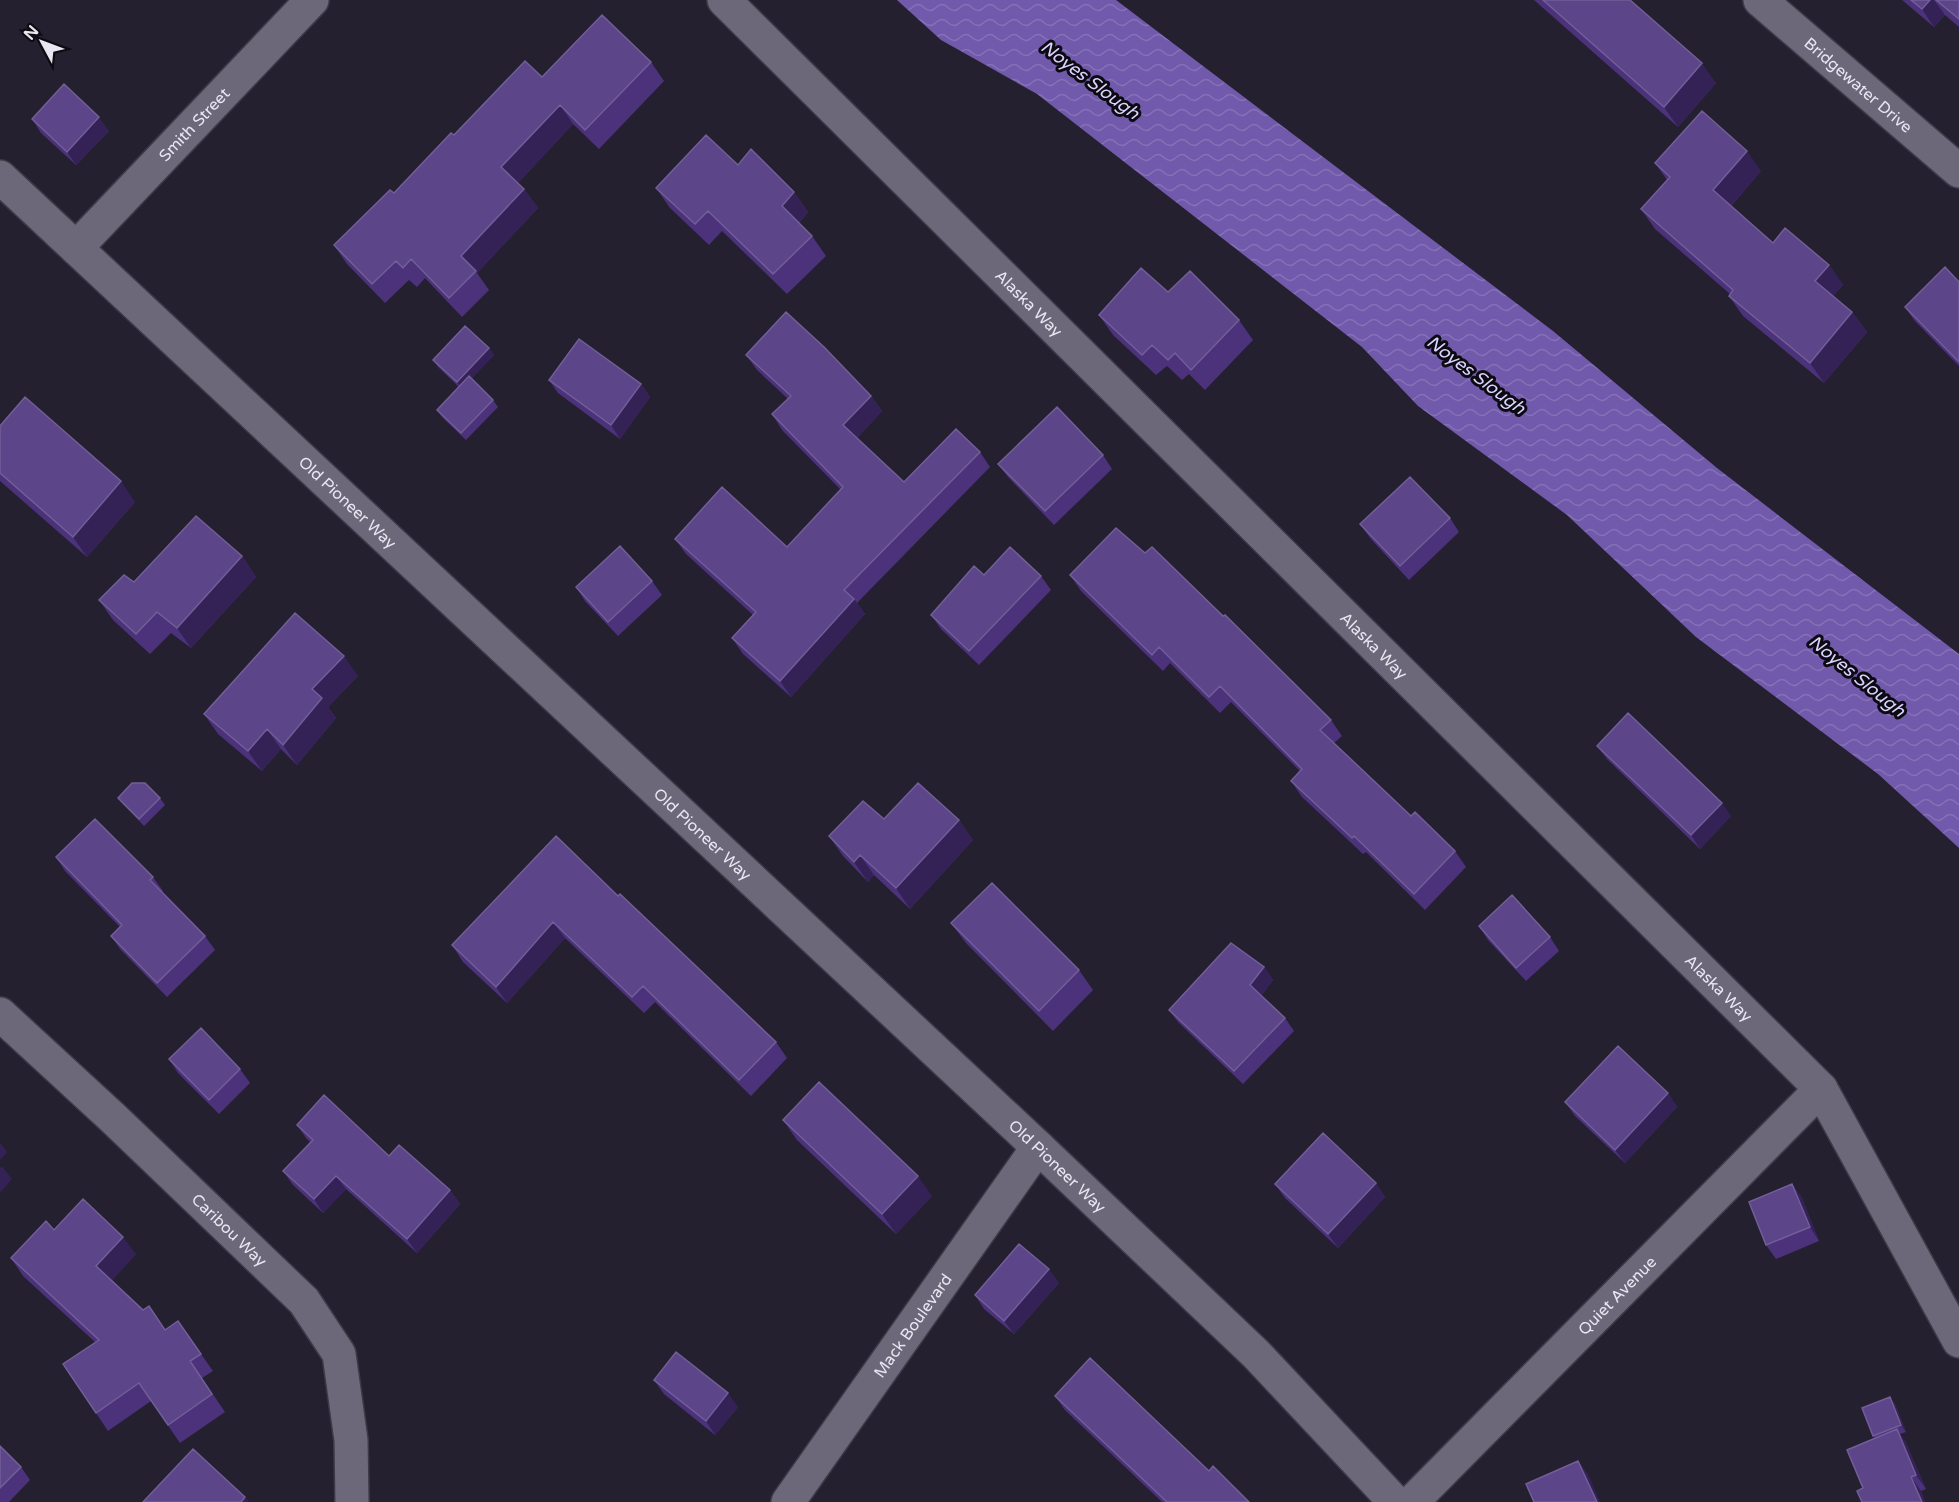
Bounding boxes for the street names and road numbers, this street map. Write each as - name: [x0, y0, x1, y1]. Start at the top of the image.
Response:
- street label: Bridgewater Drive: [1800, 33, 1916, 138]
- street label: Smith Street: [155, 84, 234, 166]
- street label: Alaska Way: [990, 266, 1067, 342]
- street label: Old Pioneer Way: [294, 452, 400, 554]
- street label: Alaska Way: [1335, 608, 1412, 684]
- street label: Old Pioneer Way: [649, 784, 756, 885]
- street label: Alaska Way: [1680, 951, 1757, 1027]
- street label: Old Pioneer Way: [1004, 1116, 1110, 1218]
- street label: Caribou Way: [187, 1190, 271, 1271]
- street label: Quiet Avenue: [1574, 1252, 1661, 1340]
- street label: Mack Boulevard: [870, 1270, 957, 1382]

